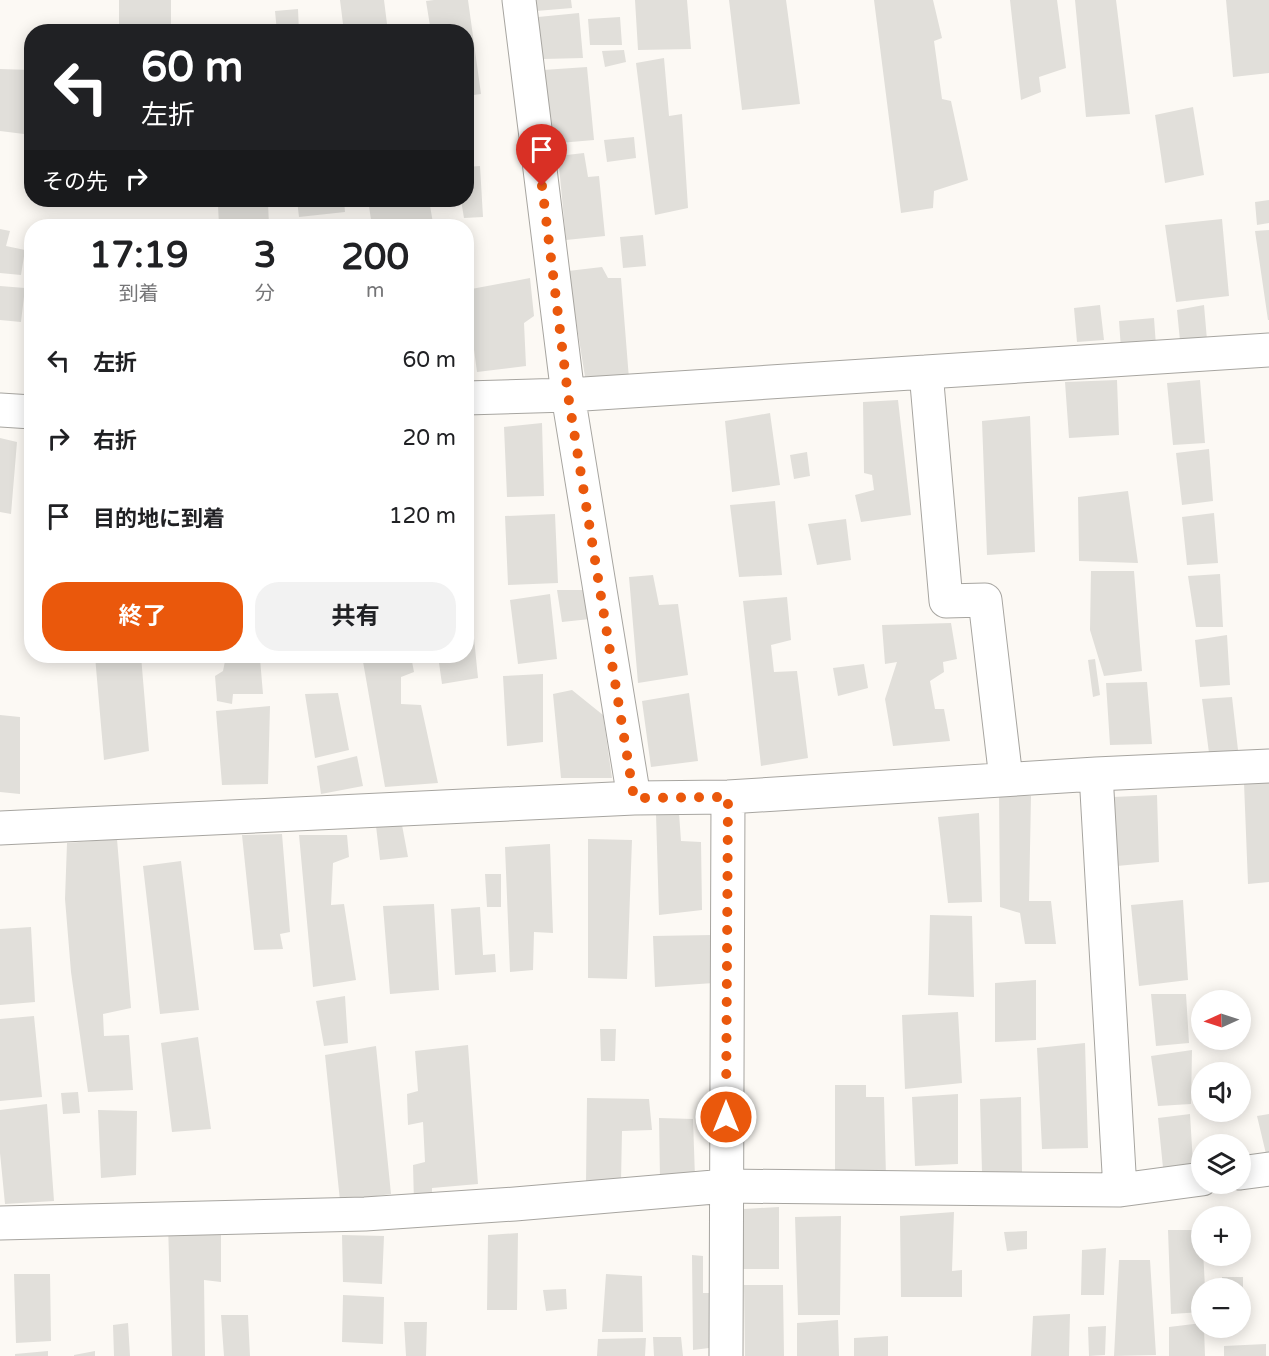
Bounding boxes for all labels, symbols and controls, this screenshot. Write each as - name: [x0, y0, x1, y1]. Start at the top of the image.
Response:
- text: 60 m: [141, 42, 243, 93]
- icon: left: [42, 48, 120, 126]
- text: 左折: [141, 99, 195, 132]
- pin: [516, 124, 567, 186]
- icon: arrive: [525, 133, 558, 166]
- icon: right: [120, 162, 153, 195]
- text: その先: [42, 169, 108, 195]
- text: 17:19: [89, 234, 189, 277]
- text: 3: [254, 234, 276, 277]
- text: 200: [341, 236, 409, 279]
- text: m: [366, 279, 384, 303]
- text: 到着: [119, 282, 159, 306]
- text: 分: [255, 282, 275, 306]
- icon: left: [42, 344, 75, 377]
- text: 60 m: [402, 347, 456, 373]
- text: 左折: [93, 350, 137, 376]
- icon: right: [42, 422, 75, 455]
- text: 20 m: [402, 425, 456, 451]
- text: 右折: [93, 428, 137, 454]
- icon: arrive: [42, 500, 75, 533]
- text: 120 m: [389, 503, 456, 529]
- text: 目的地に到着: [93, 506, 225, 532]
- button: 終了: [42, 582, 243, 651]
- button: 共有: [255, 582, 456, 651]
- north arrow: [1191, 990, 1251, 1050]
- map controls: [1191, 990, 1251, 1338]
- button: sound: [1191, 1062, 1251, 1122]
- position arrow: [694, 1085, 758, 1149]
- button: layers: [1191, 1134, 1251, 1194]
- button: +: [1191, 1206, 1251, 1266]
- button: −: [1191, 1278, 1251, 1338]

